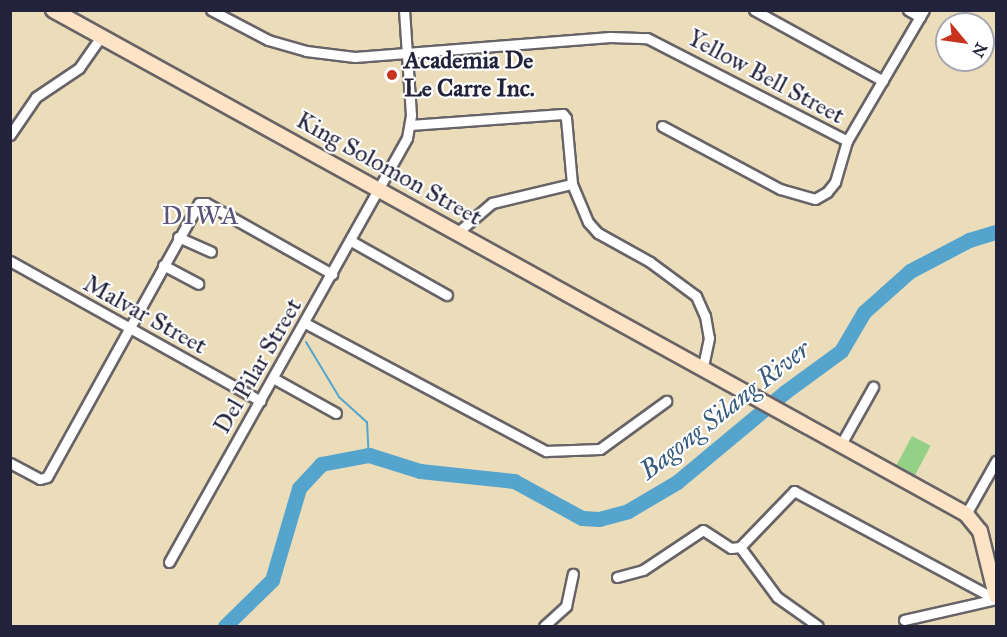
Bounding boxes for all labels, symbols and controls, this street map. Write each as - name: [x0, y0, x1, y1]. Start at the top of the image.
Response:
- north arrow: [935, 12, 995, 72]
- street label: Yellow Bell Street: [683, 24, 849, 130]
- text: N: [968, 39, 991, 61]
- place label: Academia De Le Carre Inc.: [404, 47, 535, 103]
- marker: Academia De Le Carre Inc.: [385, 68, 399, 82]
- street label: King Solomon Street: [291, 106, 487, 232]
- district label: DIWA: [162, 200, 240, 232]
- street label: Malvar Street: [78, 269, 212, 361]
- street label: Del Pilar Street: [208, 293, 308, 439]
- water label: Bagong Silang River: [634, 334, 816, 486]

